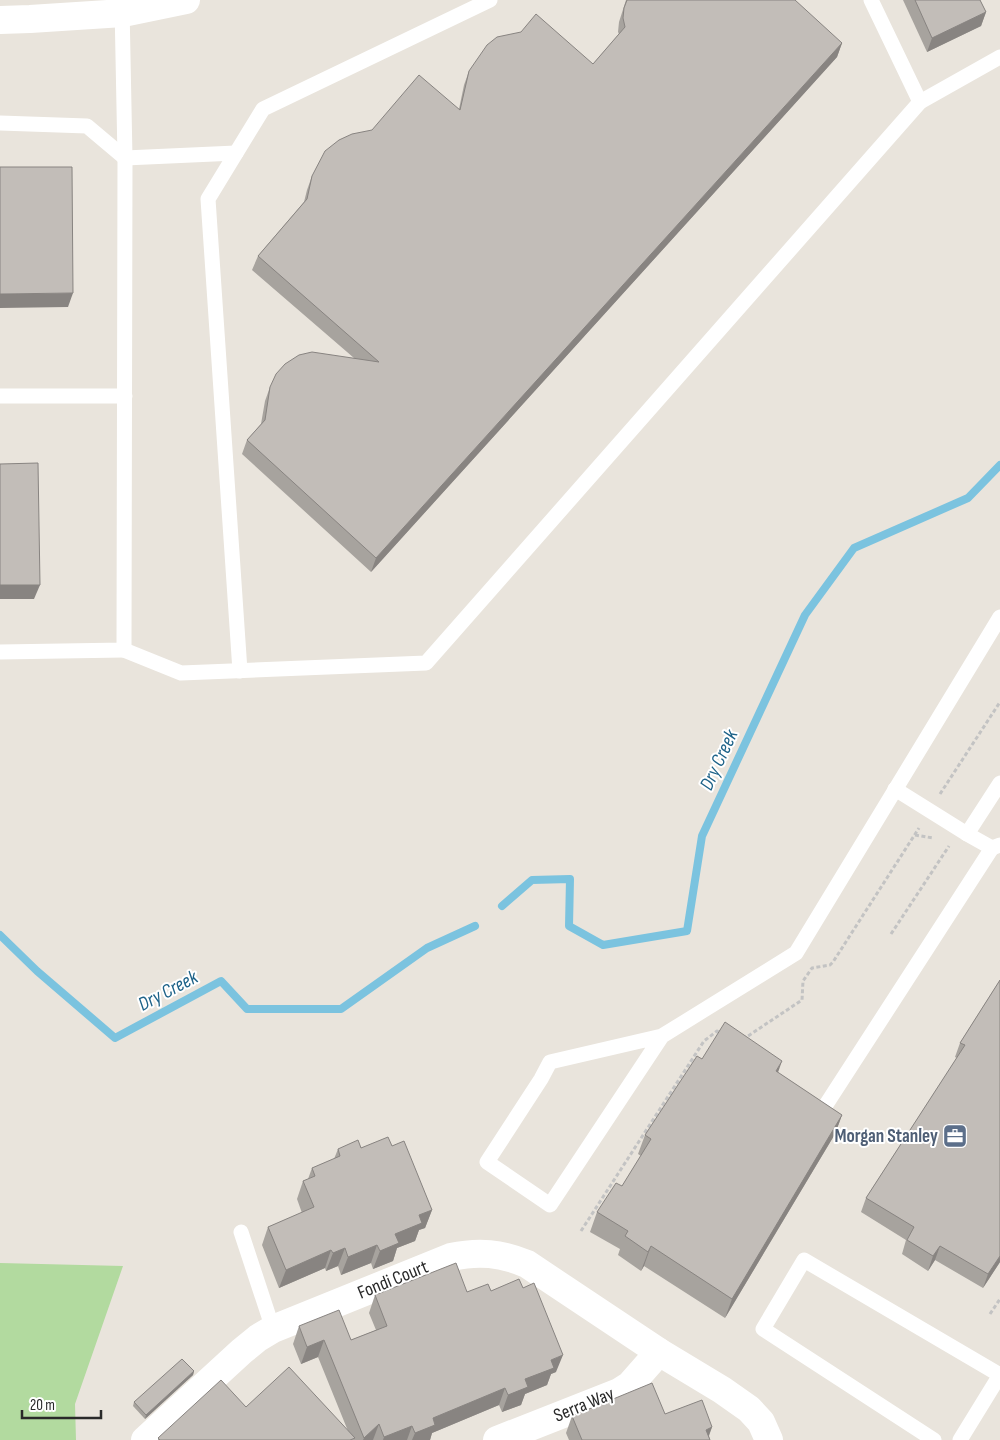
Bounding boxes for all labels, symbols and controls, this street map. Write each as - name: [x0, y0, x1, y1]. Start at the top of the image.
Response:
- water label: Dry Creek: [695, 725, 744, 794]
- water label: Dry Creek: [134, 965, 202, 1017]
- office icon: Morgan Stanley: [942, 1123, 968, 1149]
- place label: Morgan Stanley: [834, 1125, 938, 1148]
- street label: Fondi Court: [354, 1255, 432, 1304]
- street label: Serra Way: [550, 1382, 618, 1427]
- scale bar: [22, 1388, 101, 1420]
- text: 20 m: [30, 1396, 55, 1415]

